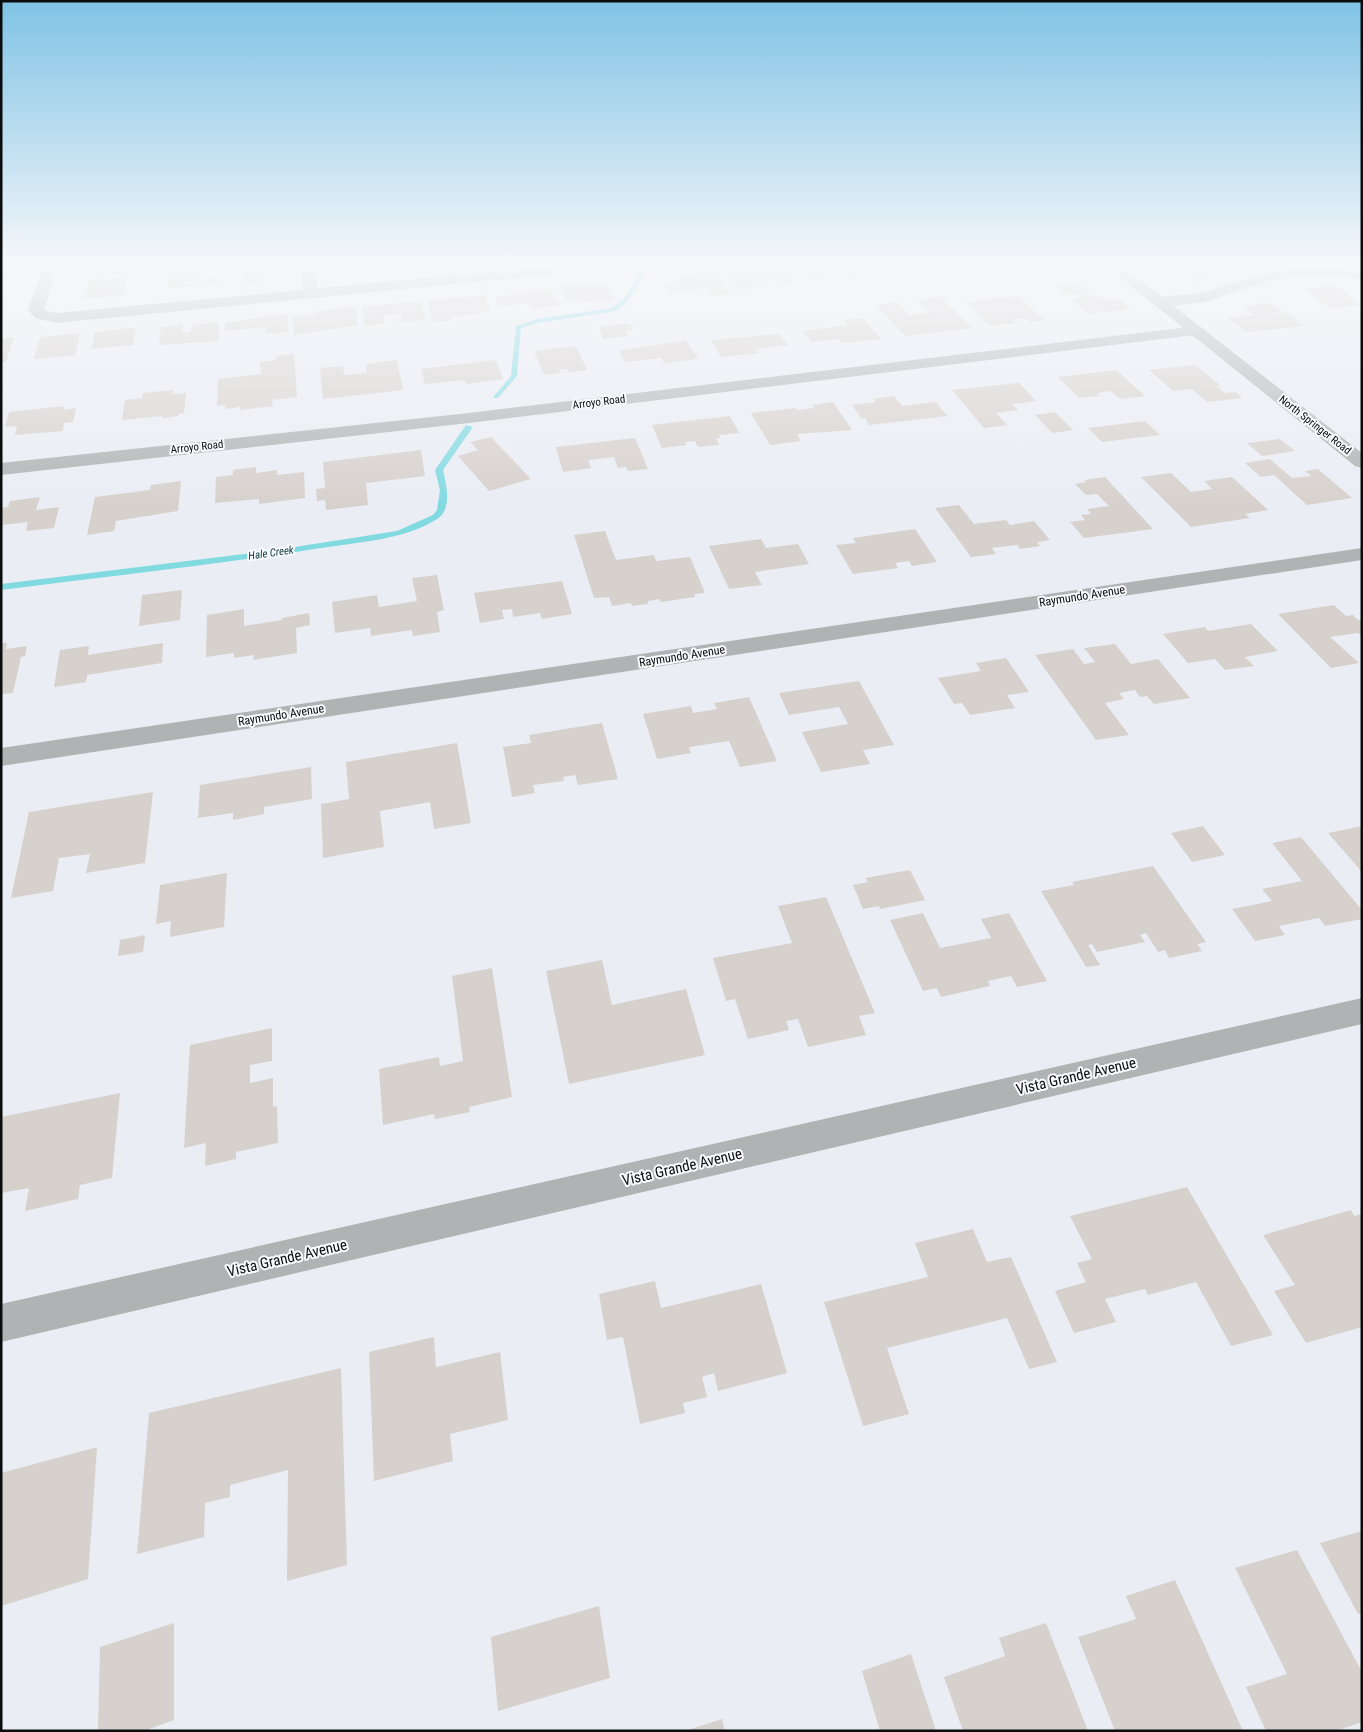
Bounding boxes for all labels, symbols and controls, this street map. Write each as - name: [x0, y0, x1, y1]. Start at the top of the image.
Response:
- street label: Arroyo Road: [572, 392, 626, 412]
- street label: North Springer Road: [1276, 393, 1354, 457]
- street label: Arroyo Road: [170, 438, 224, 456]
- water label: Hale Creek: [247, 543, 295, 563]
- street label: Raymundo Avenue: [1038, 582, 1126, 610]
- street label: Raymundo Avenue: [638, 642, 726, 670]
- street label: Raymundo Avenue: [237, 701, 325, 729]
- street label: Vista Grande Avenue: [1014, 1053, 1138, 1099]
- street label: Vista Grande Avenue: [620, 1144, 744, 1190]
- street label: Vista Grande Avenue: [225, 1235, 349, 1281]

